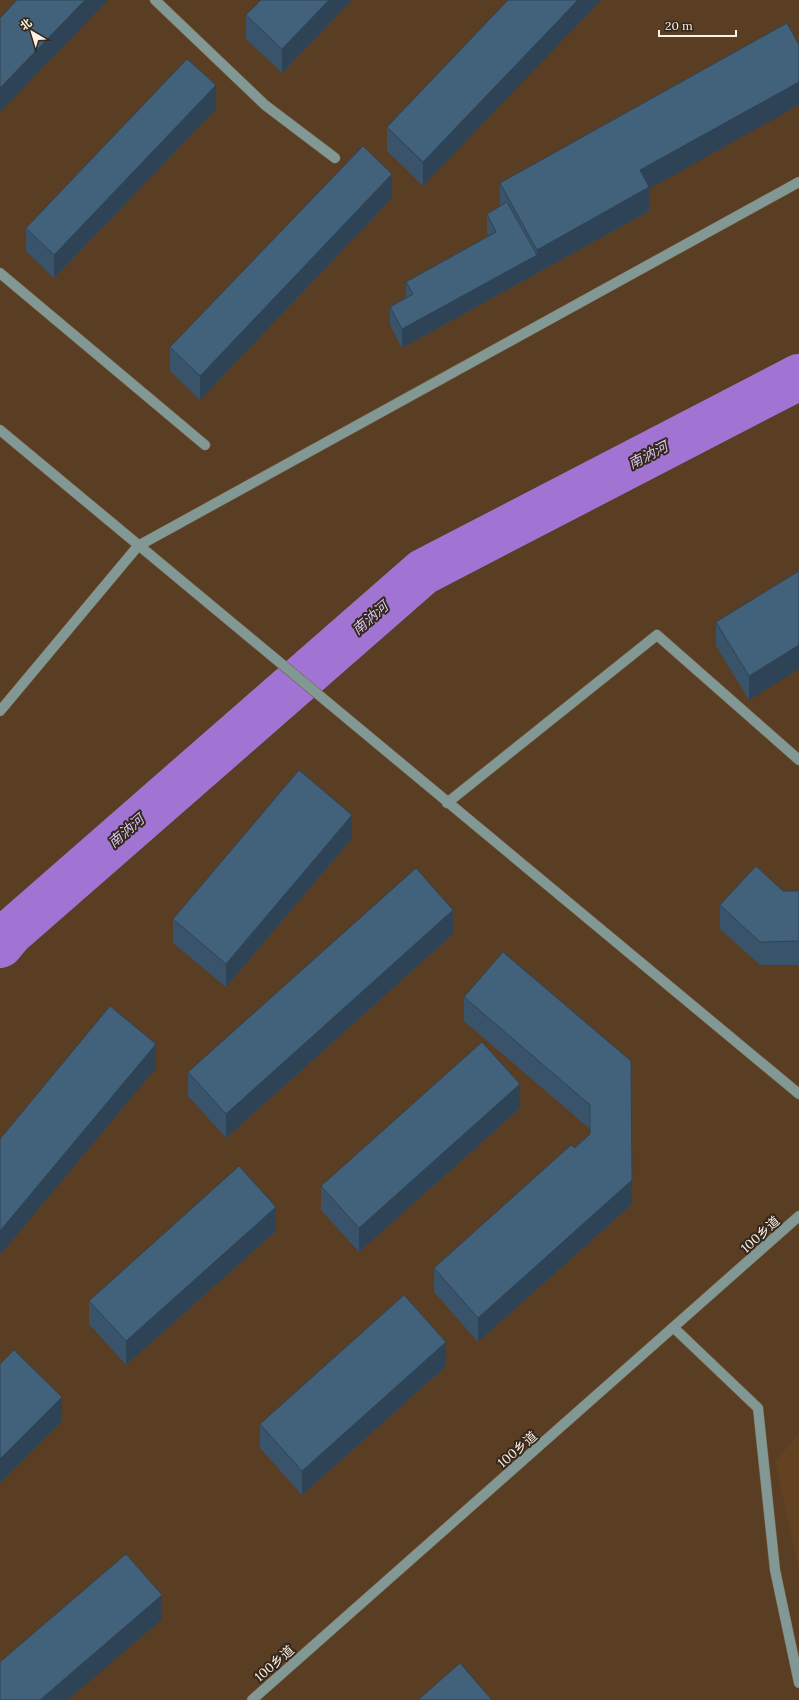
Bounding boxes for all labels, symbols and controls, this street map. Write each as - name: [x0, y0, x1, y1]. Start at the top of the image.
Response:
- north arrow: [12, 12, 52, 52]
- scale bar: [659, 12, 736, 38]
- text: 北: [17, 15, 34, 33]
- text: 20 m: [665, 18, 693, 33]
- water label: 南汭河: [625, 436, 673, 473]
- water label: 南汭河: [348, 595, 394, 639]
- water label: 南汭河: [104, 808, 150, 852]
- street label: 100乡道: [737, 1212, 783, 1256]
- street label: 100乡道: [494, 1428, 541, 1471]
- street label: 100乡道: [251, 1642, 298, 1685]

